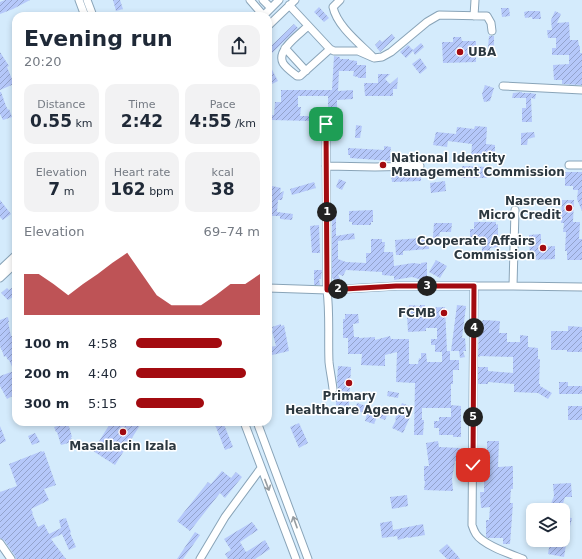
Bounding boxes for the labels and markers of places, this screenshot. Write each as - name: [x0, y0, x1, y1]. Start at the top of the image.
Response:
- place label: UBA: [468, 45, 497, 59]
- marker: UBA: [455, 47, 465, 57]
- pin: [309, 107, 343, 141]
- place label: National Identity Management Commission: [391, 151, 565, 179]
- marker: National Identity Management Commission: [378, 160, 388, 170]
- place label: Nasreen Micro Credit: [478, 194, 561, 222]
- pin: 1: [317, 202, 337, 222]
- marker: Nasreen Micro Credit: [564, 203, 574, 213]
- place label: Cooperate Affairs Commission: [417, 234, 535, 262]
- marker: Cooperate Affairs Commission: [538, 243, 548, 253]
- pin: 3: [417, 276, 437, 296]
- pin: 2: [328, 279, 348, 299]
- place label: FCMB: [398, 306, 436, 320]
- marker: FCMB: [439, 308, 449, 318]
- pin: 4: [464, 318, 484, 338]
- marker: Primary Healthcare Agency: [344, 378, 354, 388]
- place label: Primary Healthcare Agency: [285, 389, 413, 417]
- pin: 5: [463, 407, 483, 427]
- marker: Masallacin Izala: [118, 427, 128, 437]
- place label: Masallacin Izala: [69, 439, 177, 453]
- pin: [456, 448, 490, 482]

